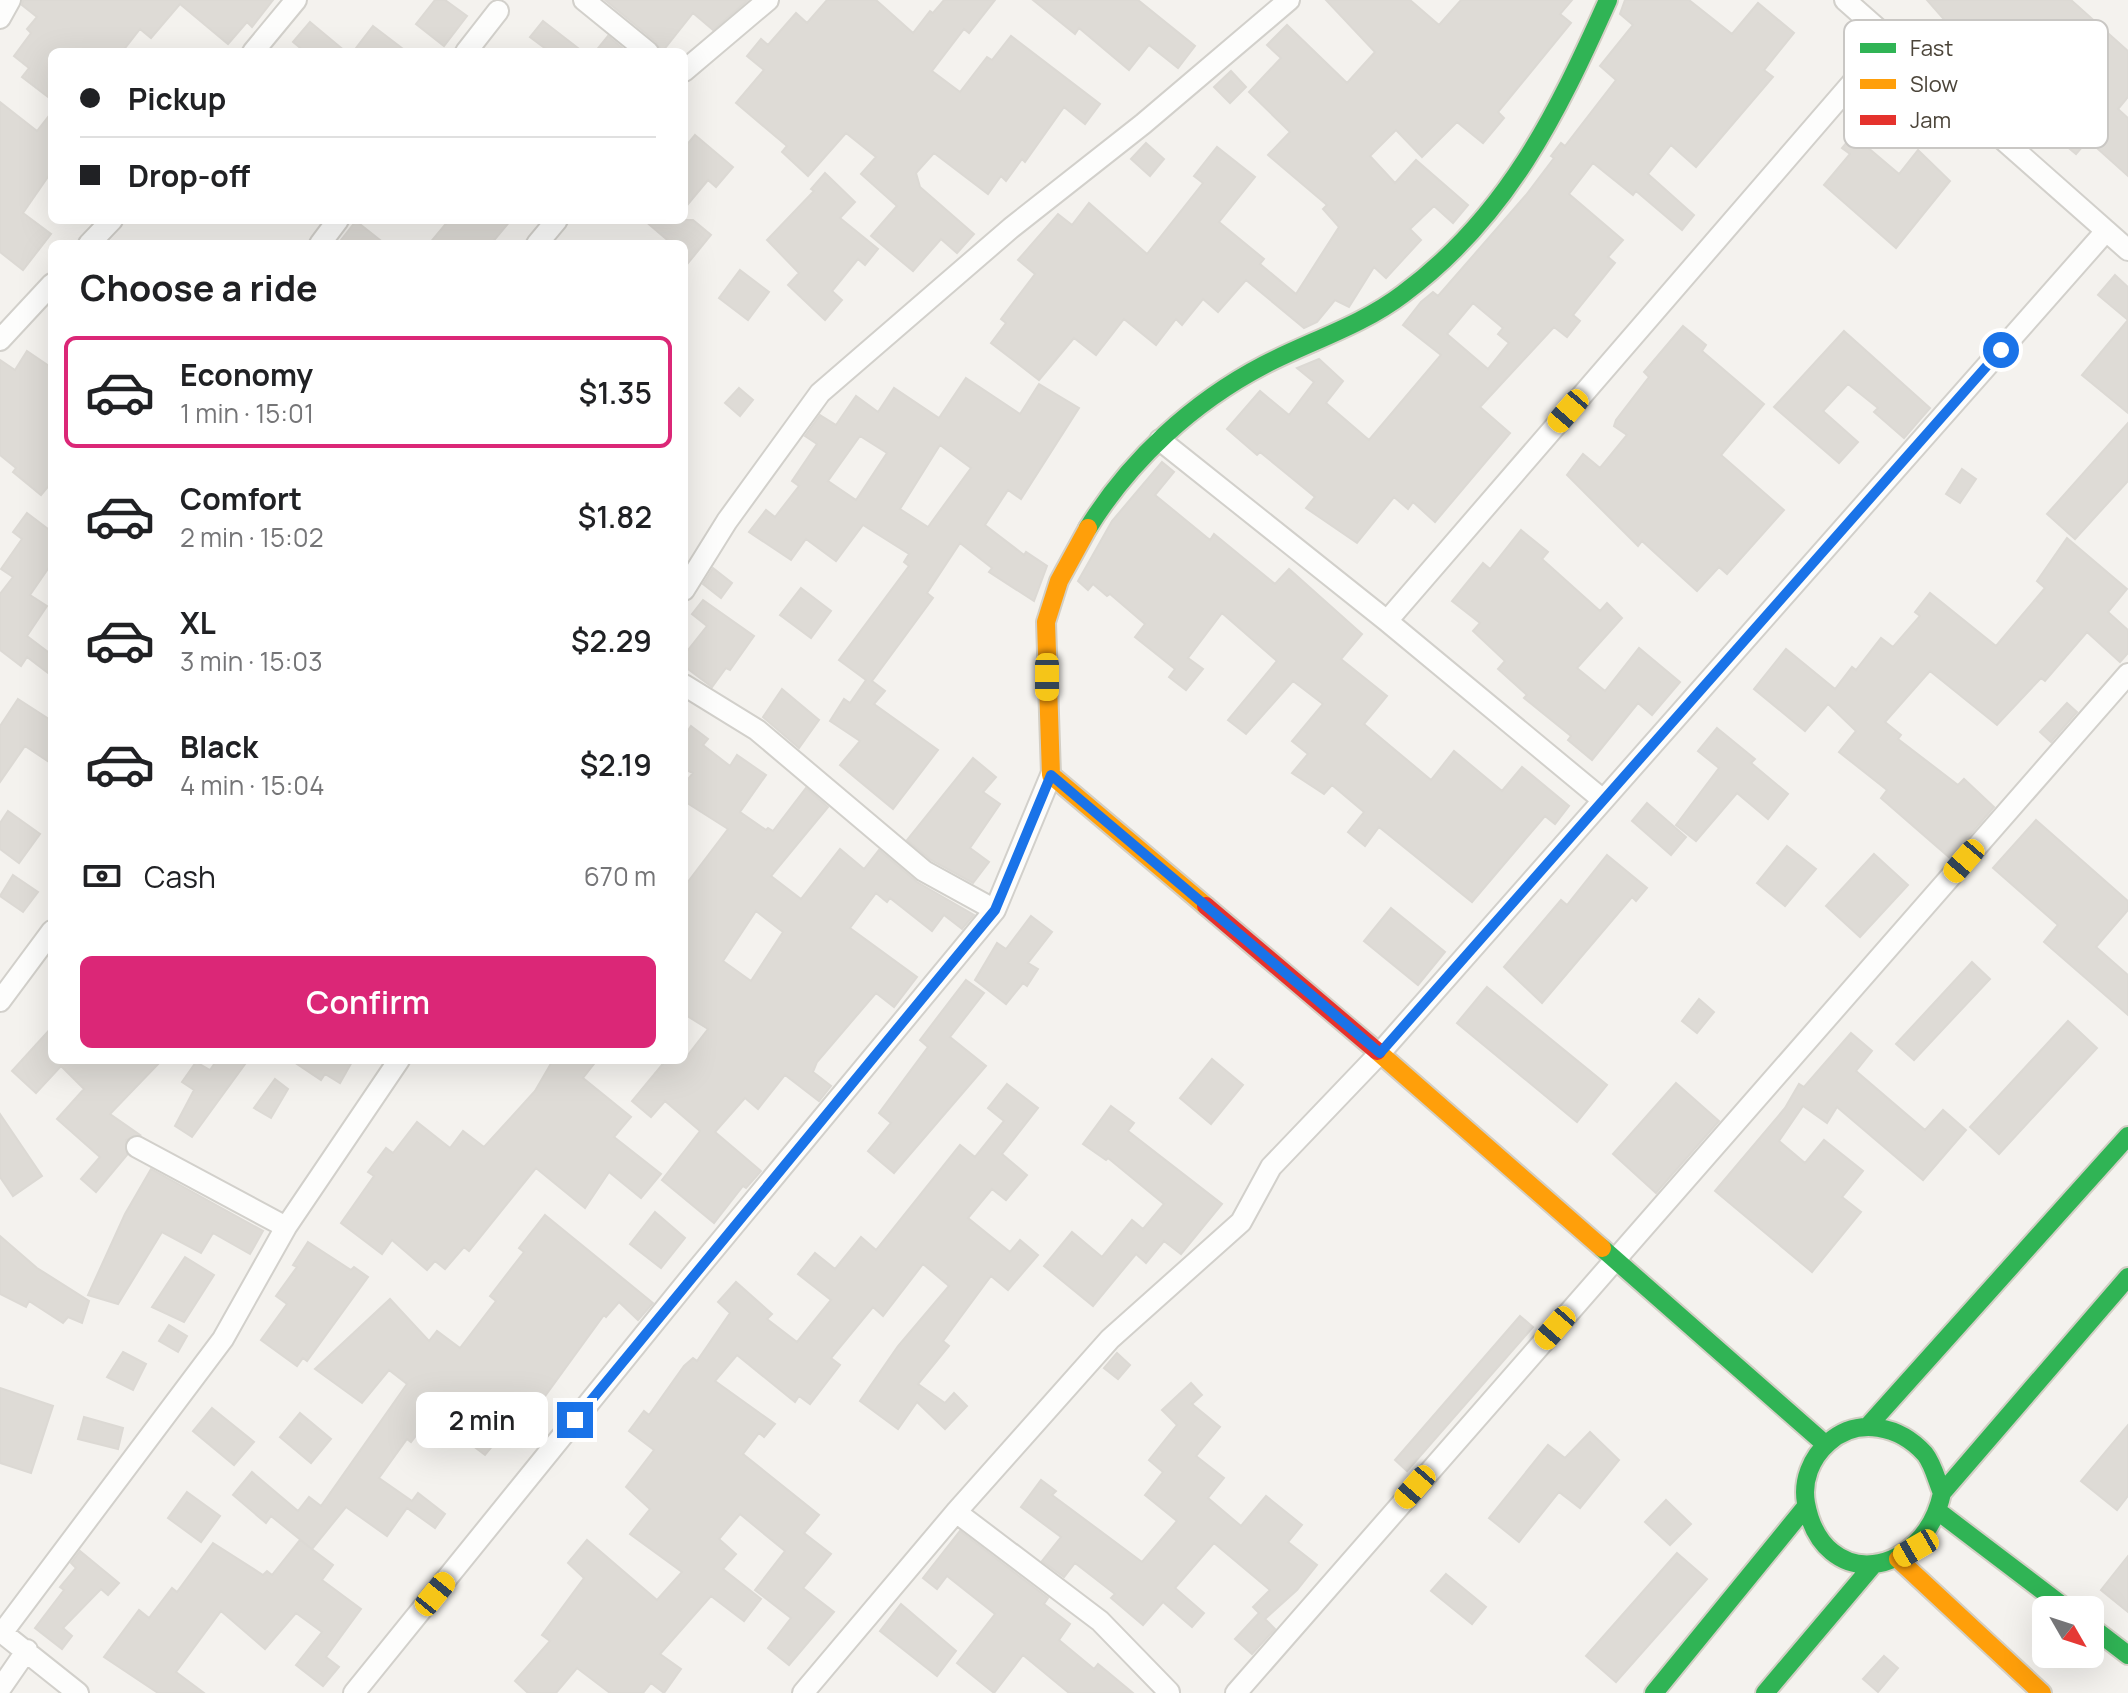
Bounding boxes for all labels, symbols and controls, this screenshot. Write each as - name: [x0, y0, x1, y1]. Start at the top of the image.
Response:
- legend: [1844, 20, 2108, 148]
- text: Fast: [1910, 33, 1953, 63]
- text: Slow: [1910, 69, 1958, 99]
- text: Pickup: [128, 78, 226, 119]
- text: Jam: [1910, 105, 1951, 135]
- text: Drop-off: [128, 155, 250, 196]
- text: Choose a ride: [80, 263, 318, 312]
- route start: [1983, 332, 2019, 368]
- text: Economy: [180, 354, 313, 395]
- icon: car: [84, 356, 156, 428]
- text: $1.35: [579, 372, 652, 413]
- car: [1543, 385, 1593, 437]
- text: 1 min · 15:01: [180, 395, 314, 431]
- text: Comfort: [180, 478, 302, 519]
- icon: car: [84, 480, 156, 552]
- text: $1.82: [578, 496, 652, 537]
- text: 2 min · 15:02: [180, 519, 323, 555]
- text: XL: [180, 602, 216, 643]
- icon: car: [84, 604, 156, 676]
- text: $2.29: [571, 620, 652, 661]
- text: 3 min · 15:03: [180, 643, 323, 679]
- car: [1035, 653, 1059, 701]
- text: Black: [180, 726, 258, 767]
- icon: car: [84, 728, 156, 800]
- text: $2.19: [580, 744, 652, 785]
- text: 4 min · 15:04: [180, 767, 325, 803]
- car: [1939, 835, 1989, 887]
- icon: cash: [80, 854, 124, 898]
- text: Cash: [144, 856, 216, 897]
- text: 670 m: [584, 858, 656, 894]
- button: Confirm: [80, 956, 656, 1048]
- car: [1530, 1302, 1580, 1354]
- callout: 2 min: [415, 1392, 547, 1448]
- text: 2 min: [449, 1402, 515, 1438]
- route end: [557, 1402, 593, 1438]
- car: [1390, 1461, 1440, 1513]
- car: [1889, 1526, 1943, 1570]
- car: [411, 1568, 459, 1620]
- north arrow: [2032, 1596, 2104, 1668]
- map controls: [2032, 1596, 2104, 1668]

